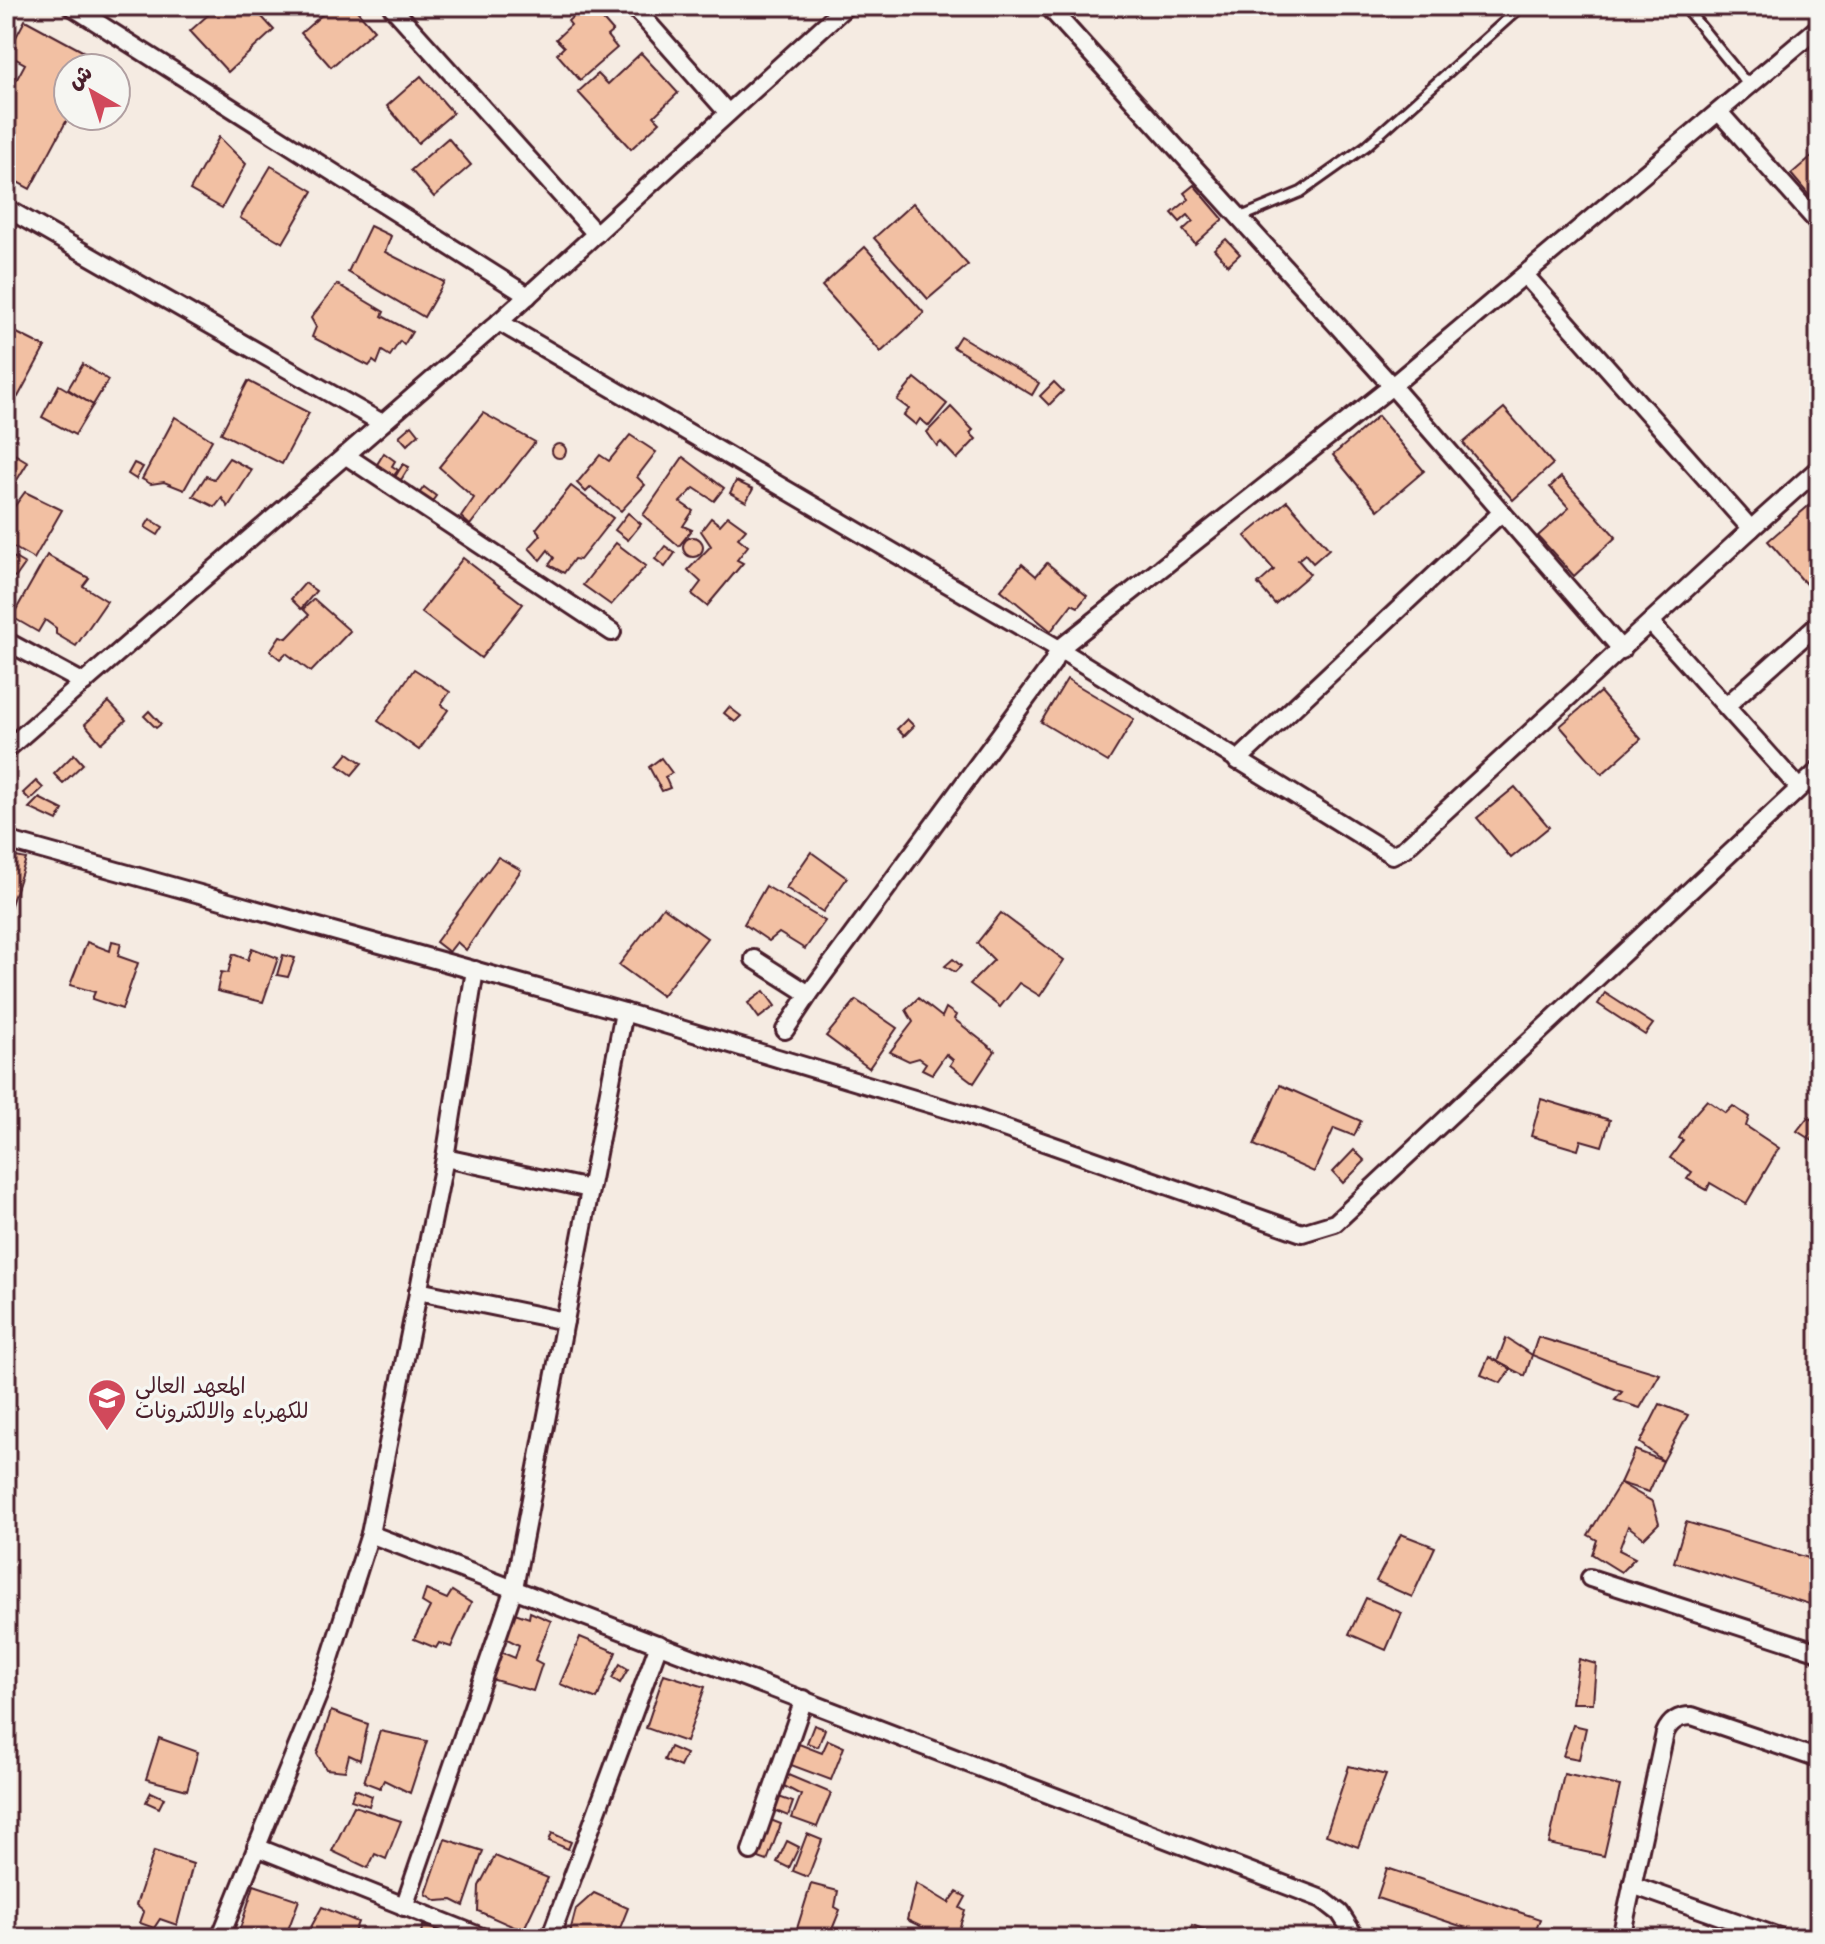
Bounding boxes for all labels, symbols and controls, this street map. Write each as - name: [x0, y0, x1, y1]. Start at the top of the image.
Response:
- north arrow: [52, 52, 132, 132]
- text: ش: [61, 57, 98, 95]
- place label: المعهد العالي للكهرباء والالكترونات: [135, 1370, 309, 1424]
- school or university icon: المعهد العالي للكهرباء والالكترونات: [86, 1377, 128, 1432]

